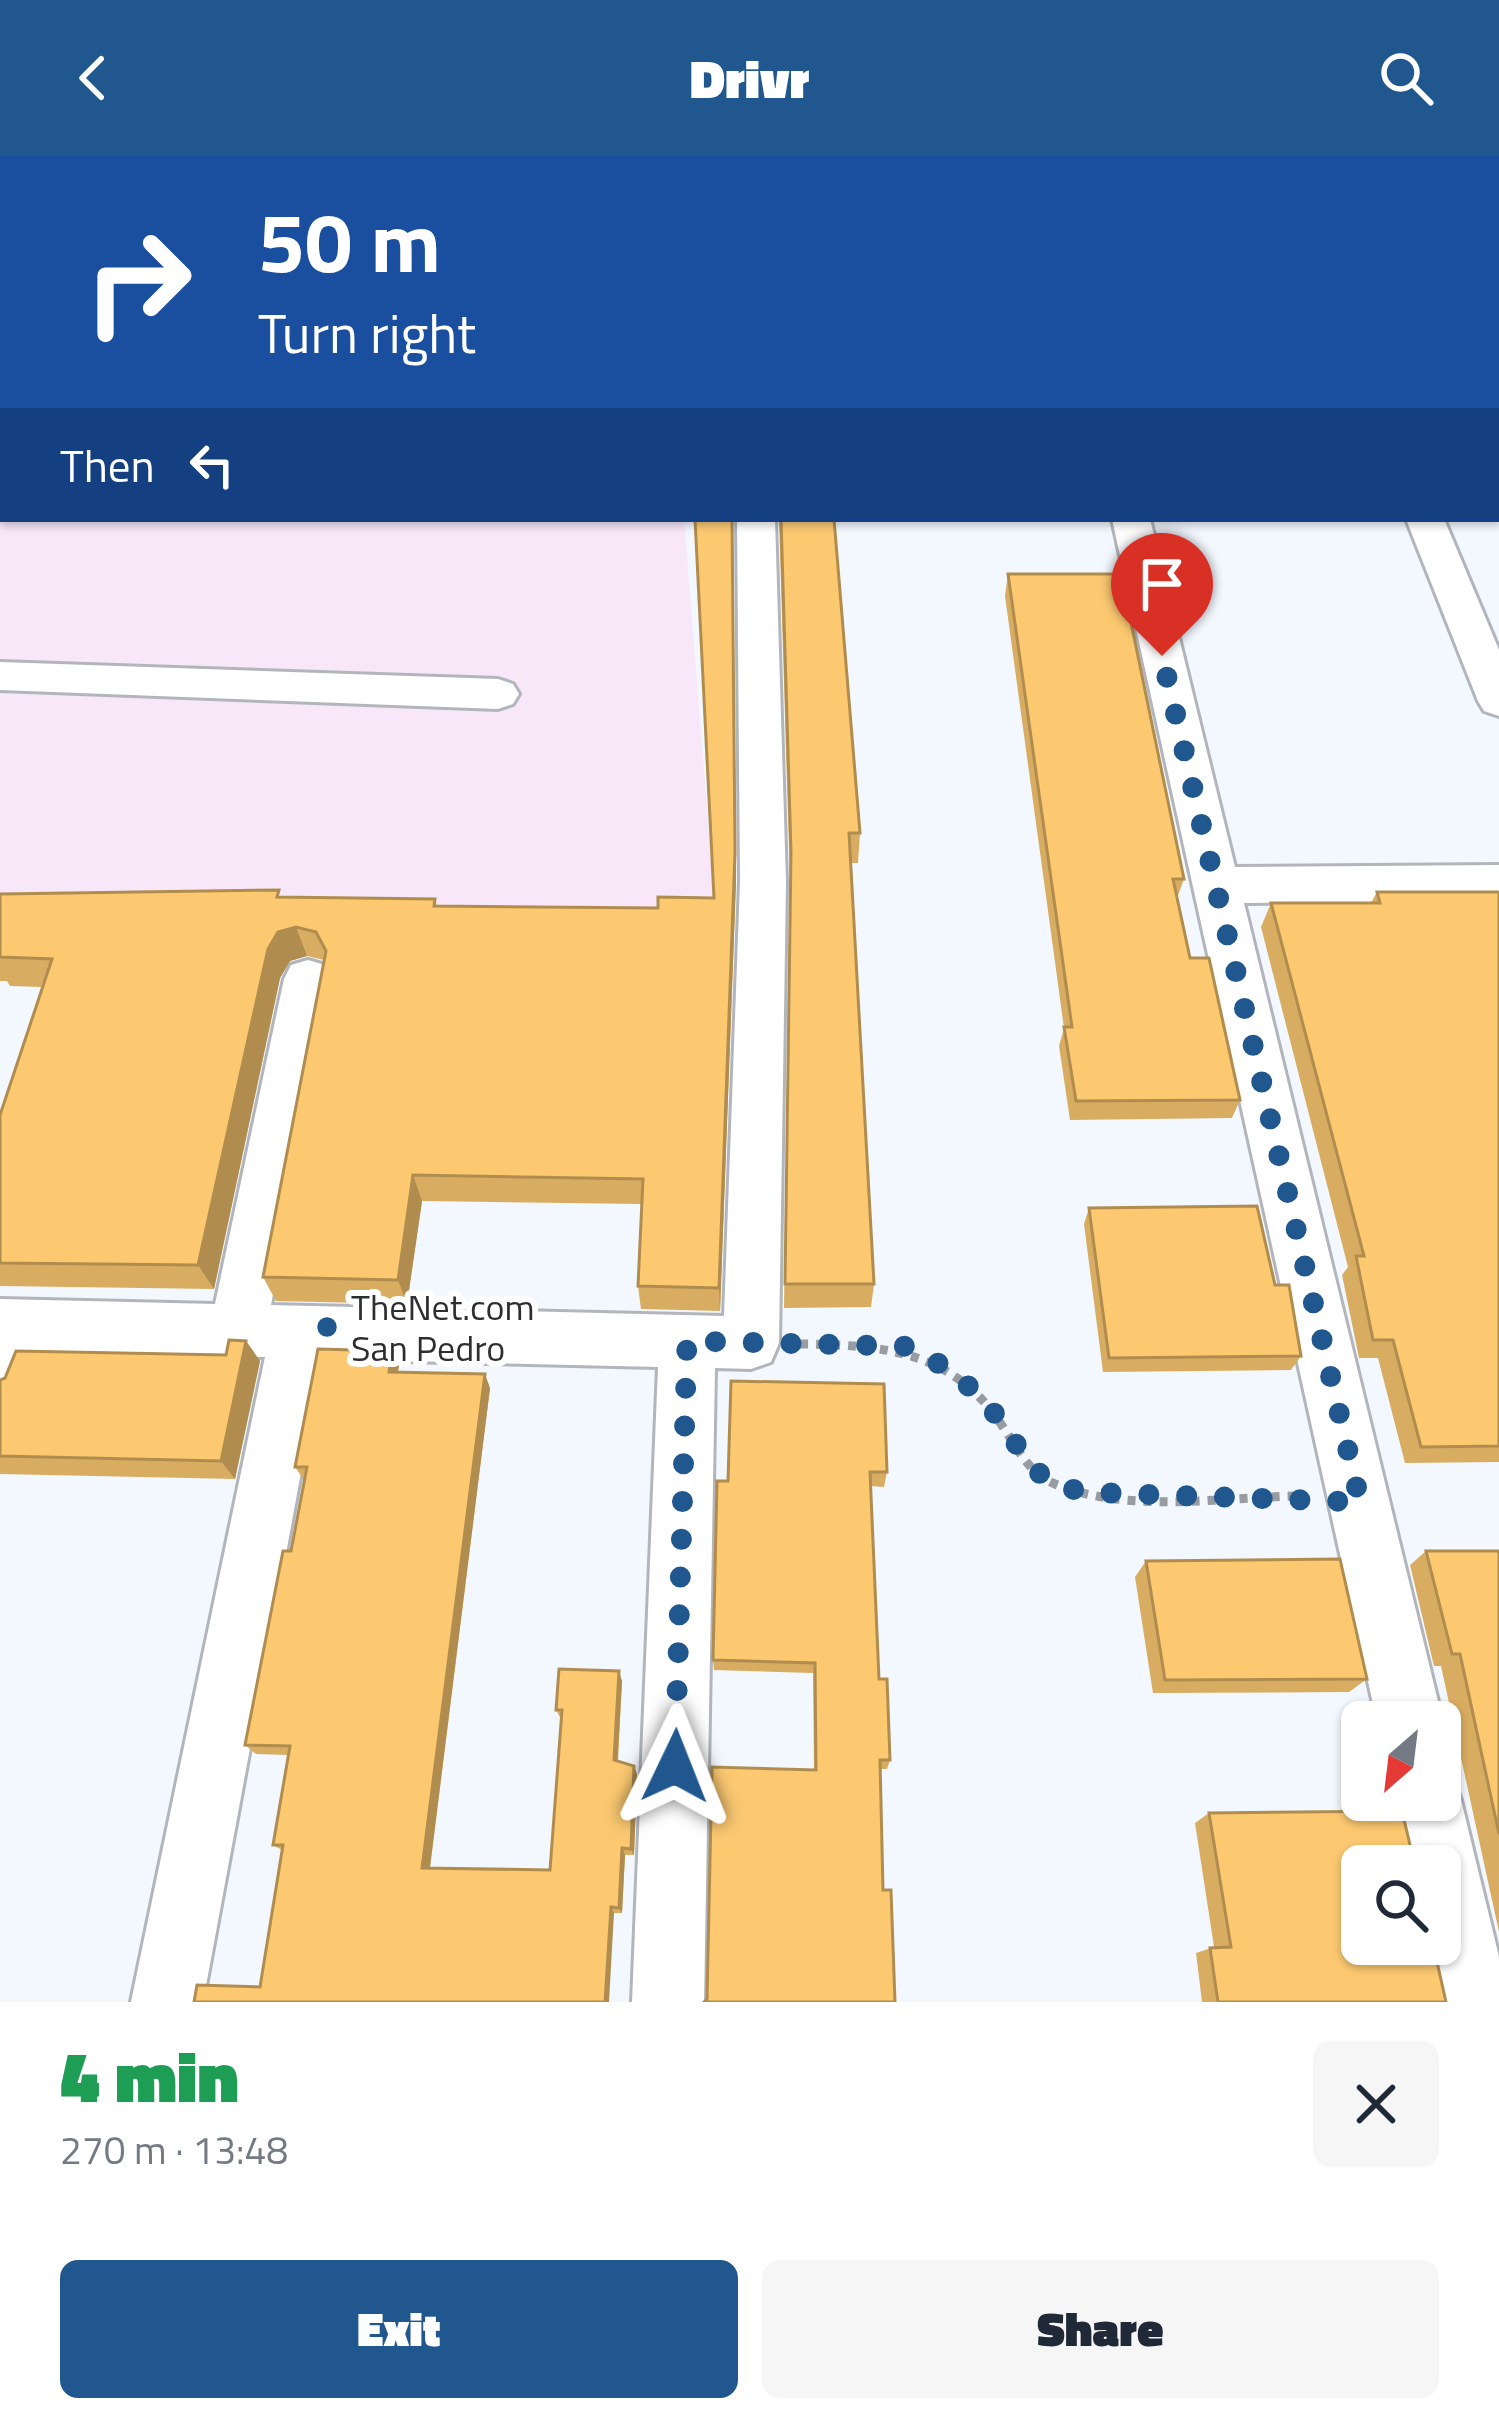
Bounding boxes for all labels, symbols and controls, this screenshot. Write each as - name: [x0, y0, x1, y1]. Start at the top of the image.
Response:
- text: Drivr: [690, 37, 809, 119]
- icon: back: [60, 45, 126, 111]
- icon: search: [1373, 45, 1439, 111]
- text: 50 m: [258, 177, 441, 305]
- icon: right: [60, 204, 216, 360]
- text: Turn right: [258, 292, 476, 374]
- text: Then: [60, 431, 155, 499]
- icon: left: [179, 432, 245, 498]
- pin: [1111, 533, 1213, 656]
- icon: arrive: [1129, 551, 1195, 617]
- place label: TheNet.com San Pedro: [351, 1279, 535, 1375]
- marker: TheNet.com San Pedro: [314, 1314, 340, 1340]
- north arrow: [1341, 1701, 1461, 1821]
- map controls: [1341, 1701, 1461, 1965]
- position arrow: [612, 1703, 738, 1829]
- button: search: [1341, 1845, 1461, 1965]
- text: 4 min: [60, 2020, 239, 2130]
- button: close: [1313, 2041, 1439, 2167]
- text: 270 m · 13:48: [60, 2120, 288, 2179]
- button: Exit: [60, 2260, 738, 2398]
- button: Share: [762, 2260, 1439, 2398]

